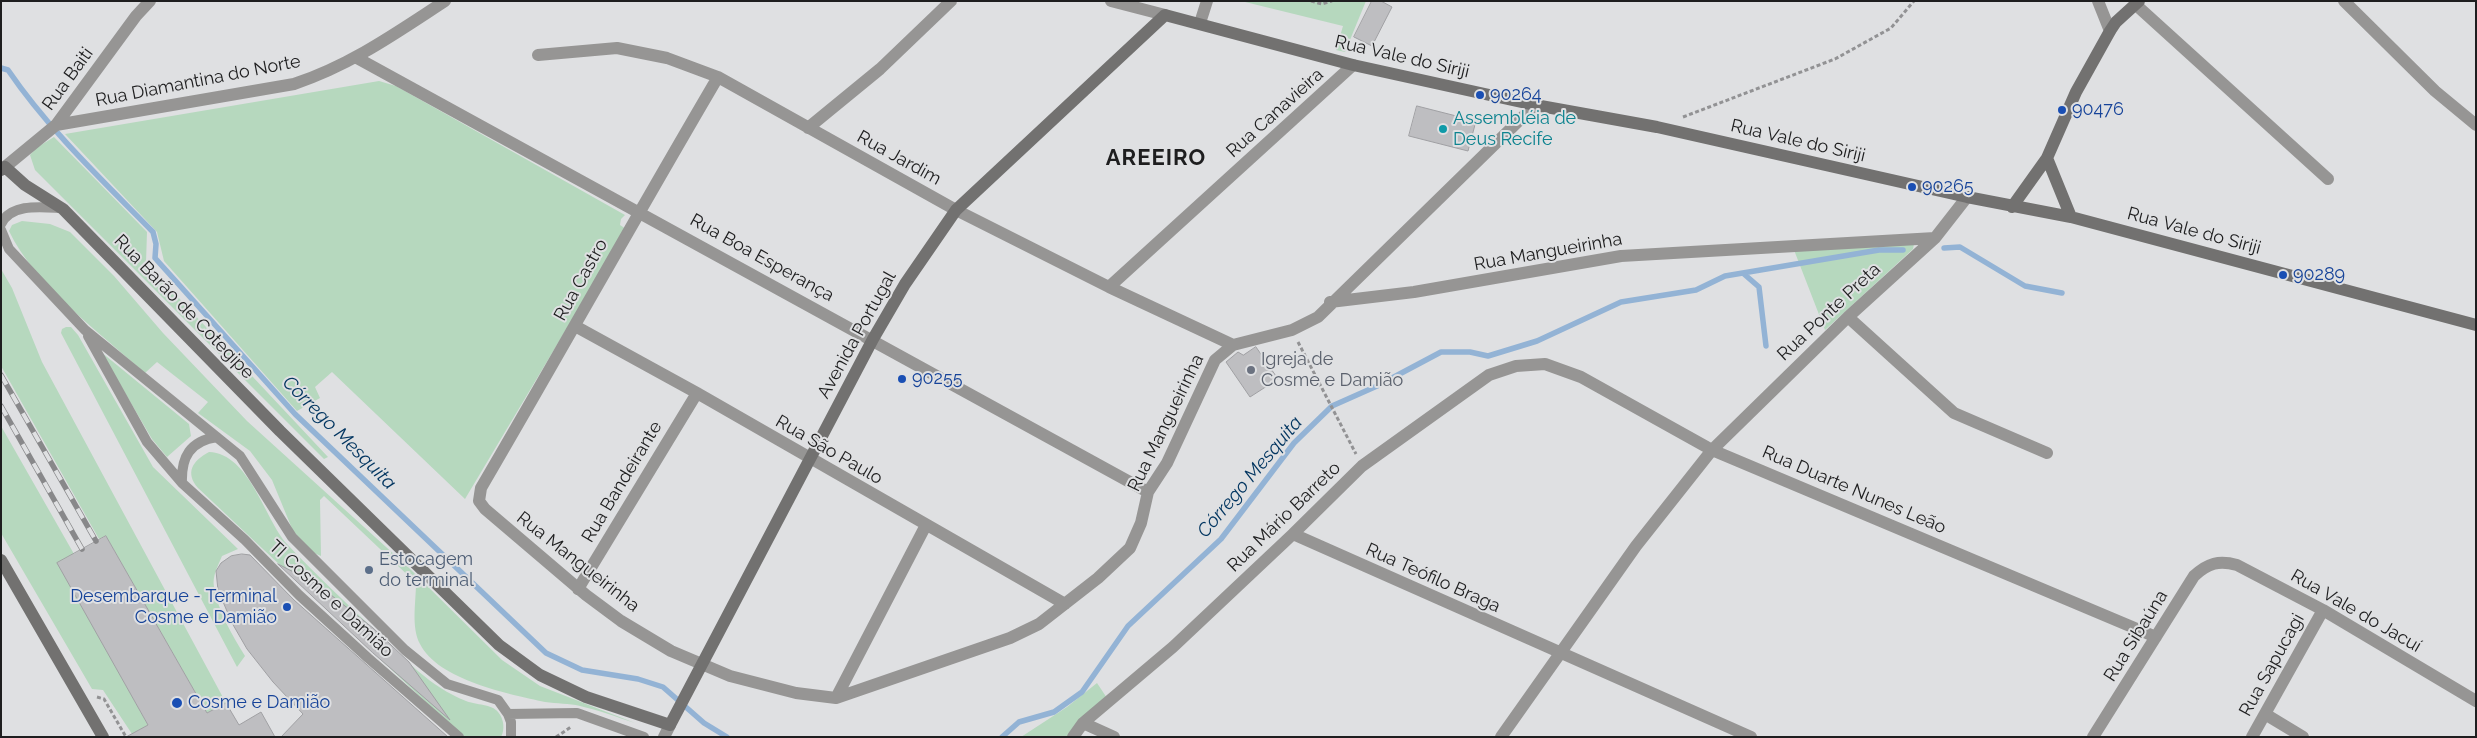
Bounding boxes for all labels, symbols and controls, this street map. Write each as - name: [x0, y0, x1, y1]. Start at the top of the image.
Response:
- street label: Rua Vale do Siriji: [1333, 31, 1471, 83]
- street label: Rua Baiti: [38, 43, 98, 115]
- street label: Rua Diamantina do Norte: [94, 50, 302, 112]
- street label: Rua Canavieira: [1222, 64, 1328, 162]
- place label: 90264: [1490, 84, 1542, 106]
- marker: 90264: [1474, 89, 1486, 101]
- place label: 90476: [2072, 99, 2124, 121]
- marker: 90476: [2056, 104, 2068, 116]
- place label: Assembléia de Deus Recife: [1453, 108, 1576, 150]
- street label: Rua Vale do Siriji: [1729, 115, 1867, 167]
- marker: Assembléia de Deus Recife: [1437, 123, 1449, 135]
- street label: Rua Jardim: [853, 126, 945, 190]
- district label: AREEIRO: [1105, 145, 1207, 171]
- place label: 90265: [1922, 176, 1974, 198]
- marker: 90265: [1906, 181, 1918, 193]
- street label: Rua Vale do Siriji: [2125, 203, 2263, 259]
- street label: Rua Boa Esperança: [686, 209, 838, 307]
- street label: Rua Mangueirinha: [1472, 228, 1624, 276]
- street label: Rua Barão de Cotegipe: [109, 230, 259, 384]
- street label: Rua Castro: [550, 235, 612, 325]
- street label: Rua Ponte Preta: [1773, 259, 1885, 365]
- place label: 90289: [2293, 264, 2345, 286]
- street label: Avenida Portugal: [813, 268, 901, 402]
- marker: 90289: [2277, 269, 2289, 281]
- place label: Igreja de Cosme e Damião: [1261, 349, 1403, 392]
- street label: Rua Mangueirinha: [1123, 351, 1209, 495]
- marker: Igreja de Cosme e Damião: [1245, 364, 1257, 376]
- place label: 90255: [912, 368, 963, 390]
- water label: Córrego Mesquita: [277, 371, 401, 495]
- marker: 90255: [896, 373, 908, 385]
- street label: Rua São Paulo: [772, 411, 886, 489]
- water label: Córrego Mesquita: [1193, 412, 1307, 542]
- street label: Rua Bandeirante: [577, 417, 667, 547]
- street label: Rua Duarte Nunes Leão: [1759, 441, 1949, 539]
- street label: Rua Mário Barreto: [1223, 457, 1345, 577]
- street label: Rua Mangueirinha: [512, 507, 644, 617]
- street label: TI Cosme e Damião: [264, 536, 398, 662]
- street label: Rua Teófilo Braga: [1362, 539, 1504, 617]
- place label: Estocagem do terminal: [379, 549, 474, 592]
- marker: Estocagem do terminal: [363, 564, 375, 576]
- street label: Rua Vale do Jacuí: [2287, 565, 2425, 657]
- place label: Desembarque - Terminal Cosme e Damião: [70, 586, 277, 628]
- street label: Rua Sibaúna: [2099, 586, 2173, 686]
- marker: Desembarque - Terminal Cosme e Damião: [281, 601, 293, 613]
- street label: Rua Sapucagi: [2235, 610, 2309, 720]
- place label: Cosme e Damião: [188, 692, 330, 714]
- marker: Cosme e Damião: [170, 696, 184, 710]

